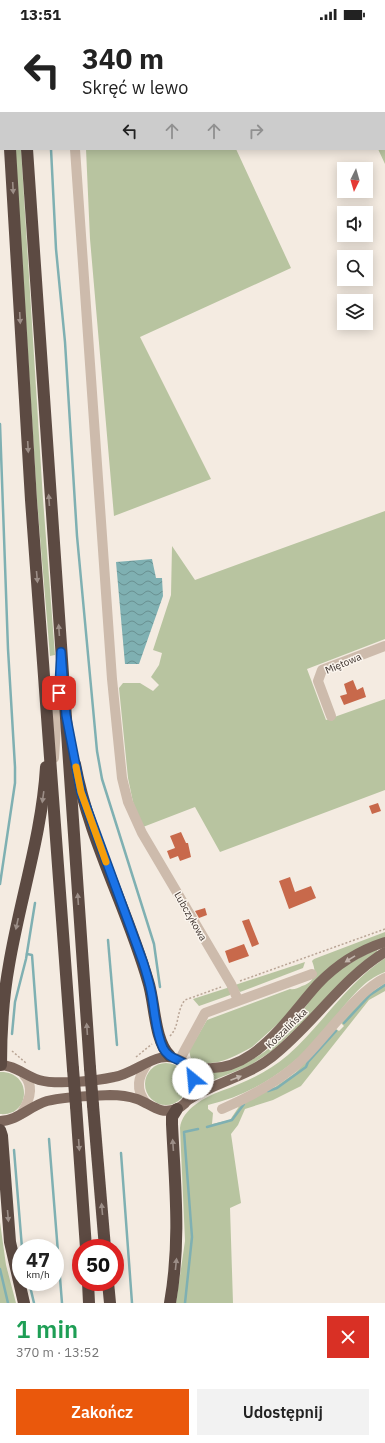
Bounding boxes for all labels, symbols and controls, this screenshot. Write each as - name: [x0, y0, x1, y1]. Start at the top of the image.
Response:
- text: 13:51: [20, 5, 61, 24]
- text: 340 m: [82, 40, 164, 77]
- icon: left: [16, 44, 68, 96]
- text: Skręć w lewo: [82, 76, 188, 99]
- icon: left: [119, 120, 141, 142]
- icon: ahead: [161, 120, 183, 142]
- icon: ahead: [203, 120, 225, 142]
- icon: right: [245, 120, 267, 142]
- north arrow: [337, 162, 373, 198]
- map controls: [337, 162, 373, 330]
- one-way arrow: [9, 182, 16, 194]
- button: sound: [337, 206, 373, 242]
- button: search: [337, 250, 373, 286]
- button: layers: [337, 294, 373, 330]
- one-way arrow: [17, 312, 24, 324]
- one-way arrow: [25, 441, 31, 454]
- one-way arrow: [46, 494, 53, 506]
- one-way arrow: [34, 571, 41, 583]
- one-way arrow: [56, 624, 63, 636]
- street label: Miętowa: [323, 650, 364, 677]
- pin: [42, 676, 76, 710]
- icon: arrive: [48, 682, 70, 704]
- one-way arrow: [40, 791, 46, 803]
- street label: Lubczykowa: [171, 889, 210, 944]
- one-way arrow: [75, 892, 81, 905]
- one-way arrow: [14, 918, 20, 931]
- one-way arrow: [345, 955, 355, 963]
- street label: Koszalińska: [263, 1005, 310, 1051]
- one-way arrow: [83, 1023, 90, 1035]
- position arrow: [172, 1058, 214, 1100]
- one-way arrow: [231, 1074, 243, 1080]
- one-way arrow: [75, 1139, 82, 1151]
- one-way arrow: [169, 1139, 176, 1151]
- one-way arrow: [98, 1203, 105, 1215]
- one-way arrow: [4, 1210, 11, 1222]
- speed limit sign: 50: [72, 1239, 124, 1291]
- text: 47: [26, 1246, 50, 1273]
- one-way arrow: [173, 1258, 179, 1270]
- text: km/h: [26, 1268, 50, 1281]
- text: 1 min: [16, 1313, 78, 1345]
- button: close: [327, 1316, 369, 1358]
- text: 370 m · 13:52: [16, 1344, 99, 1361]
- button: Zakończ: [16, 1389, 189, 1435]
- button: Udostępnij: [197, 1389, 369, 1435]

